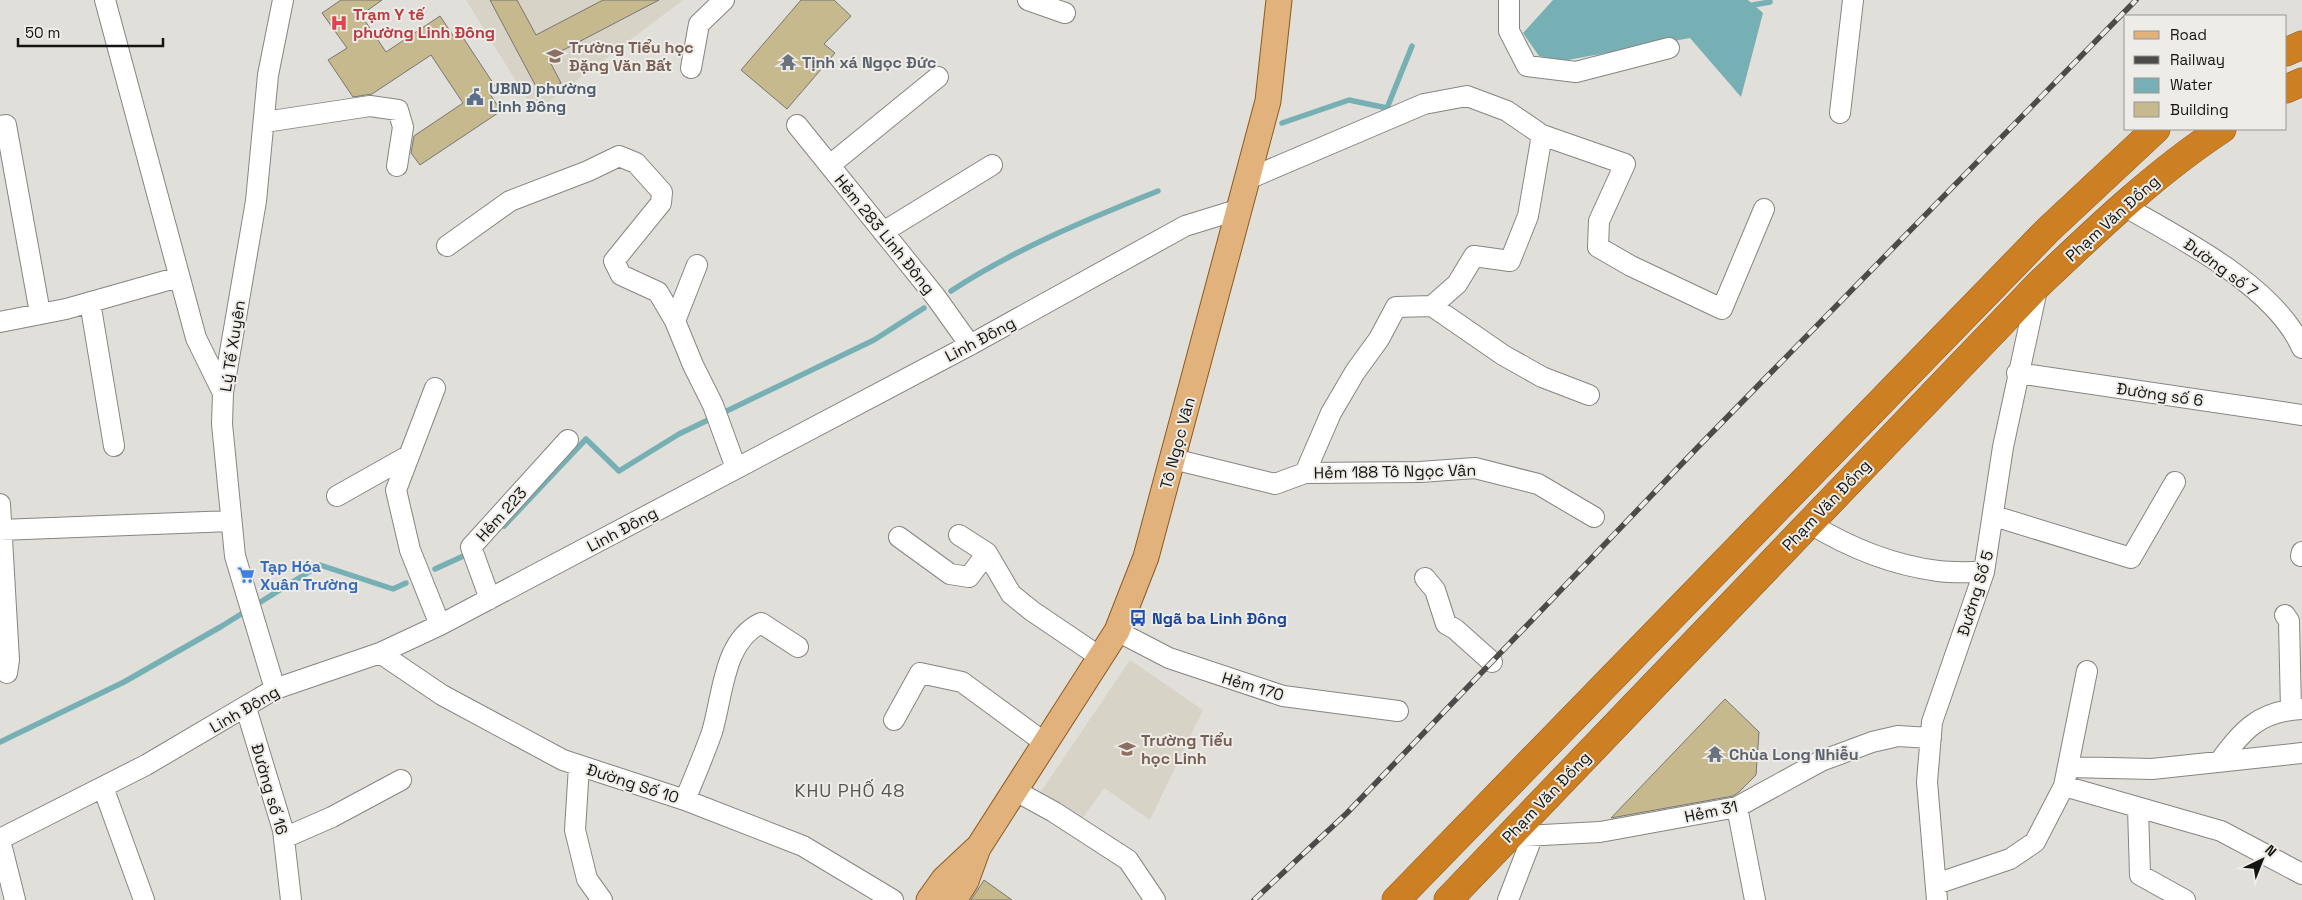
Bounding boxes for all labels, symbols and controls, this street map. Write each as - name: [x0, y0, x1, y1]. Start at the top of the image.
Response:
- place label: Trạm Y tế phường Linh Đông: [353, 4, 495, 43]
- hospital icon: Trạm Y tế phường Linh Đông: [329, 13, 349, 33]
- scale bar: [18, 15, 162, 47]
- legend: [2124, 15, 2287, 130]
- text: 50 m: [25, 23, 60, 42]
- text: Road: [2170, 25, 2207, 44]
- place label: Trường Tiểu học Đặng Văn Bất: [569, 37, 694, 76]
- school or university icon: Trường Tiểu học Đặng Văn Bất: [545, 46, 565, 66]
- text: Railway: [2170, 50, 2225, 69]
- temple icon: Tịnh xá Ngọc Đức: [778, 52, 798, 72]
- place label: Tịnh xá Ngọc Đức: [802, 52, 937, 73]
- text: Water: [2170, 75, 2213, 94]
- place label: UBND phường Linh Đông: [489, 78, 597, 117]
- public building icon: UBND phường Linh Đông: [465, 87, 485, 107]
- text: Building: [2170, 100, 2229, 119]
- street label: Hẻm 283 Linh Đông: [830, 170, 939, 299]
- street label: Phạm Văn Đồng: [2061, 171, 2164, 266]
- street label: Đường số 7: [2180, 233, 2262, 301]
- street label: Lý Tế Xuyên: [215, 299, 250, 393]
- street label: Linh Đông: [941, 312, 1019, 367]
- street label: Đường số 6: [2115, 378, 2205, 411]
- street label: Tô Ngọc Vân: [1155, 395, 1200, 491]
- street label: Phạm Văn Đồng: [1777, 455, 1875, 556]
- street label: Hẻm 188 Tô Ngọc Vân: [1314, 460, 1476, 483]
- street label: Hẻm 223: [471, 483, 532, 546]
- street label: Linh Đông: [583, 502, 661, 557]
- street label: Đường Số 5: [1953, 548, 1998, 639]
- place label: Tạp Hóa Xuân Trường: [260, 556, 358, 595]
- supermarket icon: Tạp Hóa Xuân Trường: [236, 565, 256, 585]
- bus stop icon: Ngã ba Linh Đông: [1128, 608, 1148, 628]
- place label: Ngã ba Linh Đông: [1152, 608, 1287, 629]
- street label: Hẻm 170: [1219, 667, 1286, 706]
- street label: Linh Đông: [206, 681, 283, 738]
- place label: Trường Tiểu học Linh: [1141, 730, 1233, 769]
- school or university icon: Trường Tiểu học Linh: [1117, 739, 1137, 759]
- street label: Đường số 16: [246, 741, 293, 837]
- temple icon: Chùa Long Nhiễu: [1705, 744, 1725, 764]
- place label: Chùa Long Nhiễu: [1729, 744, 1859, 765]
- street label: Phạm Văn Đồng: [1497, 747, 1595, 848]
- street label: Đường Số 10: [584, 759, 682, 808]
- district label: KHU PHỐ 48: [794, 779, 906, 802]
- street label: Hẻm 31: [1683, 796, 1740, 827]
- north arrow: [2237, 835, 2287, 885]
- text: N: [2261, 841, 2280, 860]

